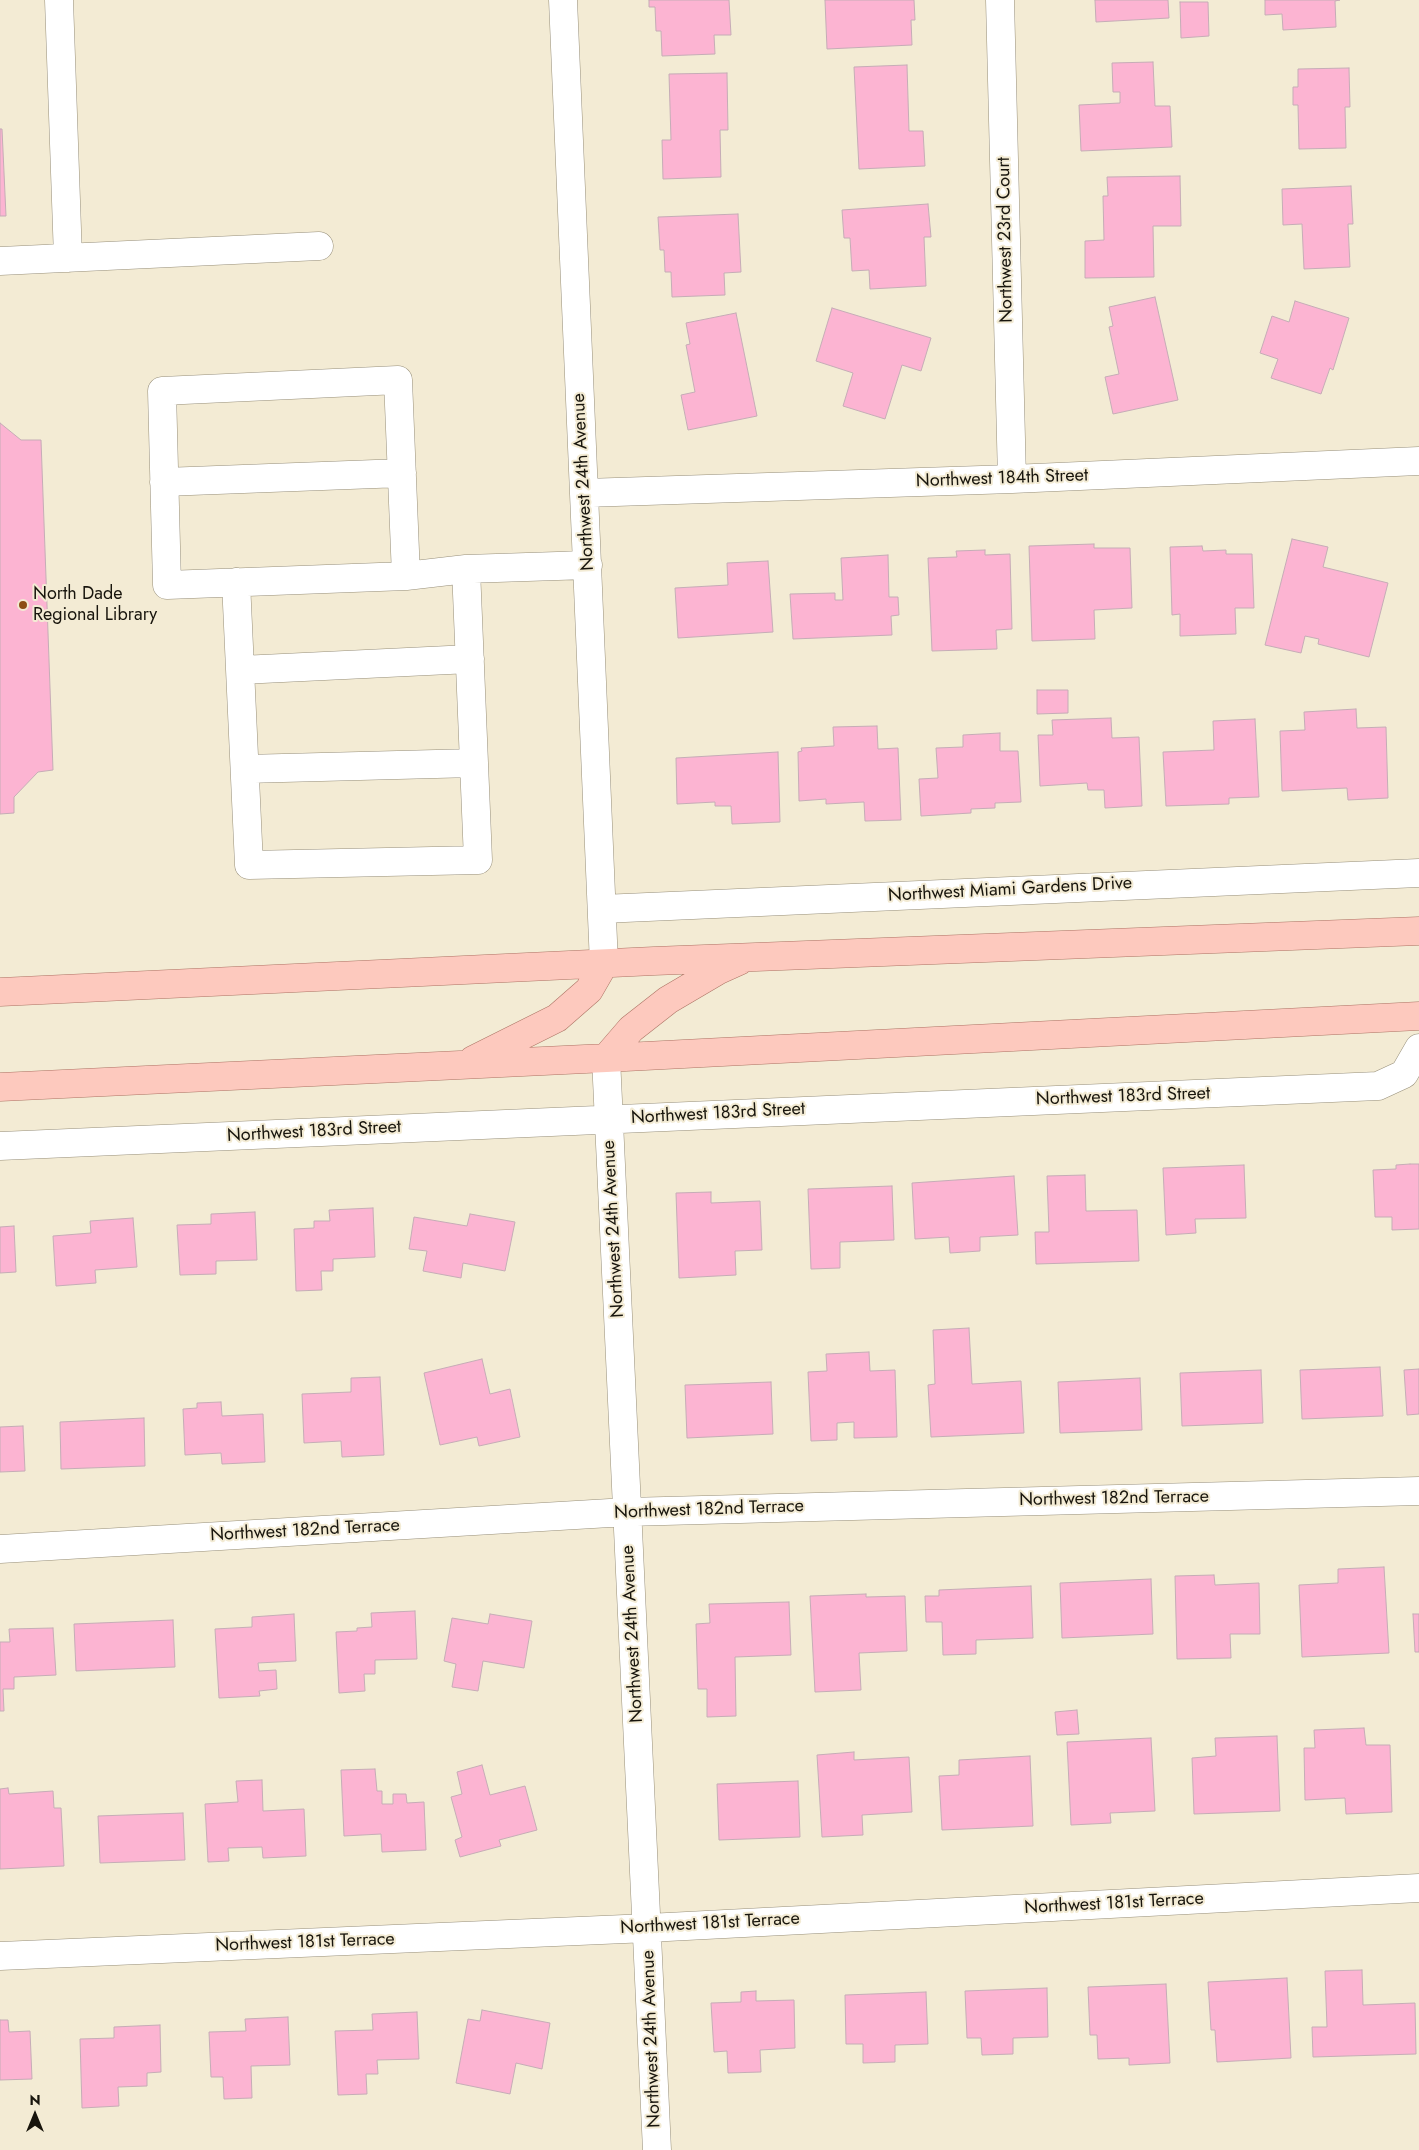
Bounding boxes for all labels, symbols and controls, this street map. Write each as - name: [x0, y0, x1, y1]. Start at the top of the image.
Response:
- street label: Northwest 23rd Court: [994, 157, 1018, 323]
- street label: Northwest 24th Avenue: [569, 393, 599, 571]
- street label: Northwest 184th Street: [915, 465, 1089, 493]
- place label: North Dade Regional Library: [33, 584, 157, 626]
- marker: North Dade Regional Library: [17, 599, 29, 611]
- street label: Northwest Miami Gardens Drive: [887, 873, 1133, 907]
- street label: Northwest 183rd Street: [1035, 1083, 1211, 1111]
- street label: Northwest 183rd Street: [630, 1099, 806, 1129]
- street label: Northwest 183rd Street: [226, 1117, 402, 1147]
- street label: Northwest 24th Avenue: [599, 1140, 629, 1318]
- street label: Northwest 182nd Terrace: [1019, 1487, 1209, 1511]
- street label: Northwest 182nd Terrace: [614, 1496, 804, 1524]
- street label: Northwest 182nd Terrace: [210, 1515, 400, 1547]
- street label: Northwest 24th Avenue: [618, 1545, 648, 1723]
- street label: Northwest 181st Terrace: [1024, 1889, 1204, 1919]
- street label: Northwest 181st Terrace: [620, 1909, 800, 1939]
- street label: Northwest 181st Terrace: [215, 1929, 395, 1957]
- street label: Northwest 24th Avenue: [638, 1950, 666, 2128]
- north arrow: [10, 2090, 60, 2140]
- text: N: [29, 2090, 41, 2110]

